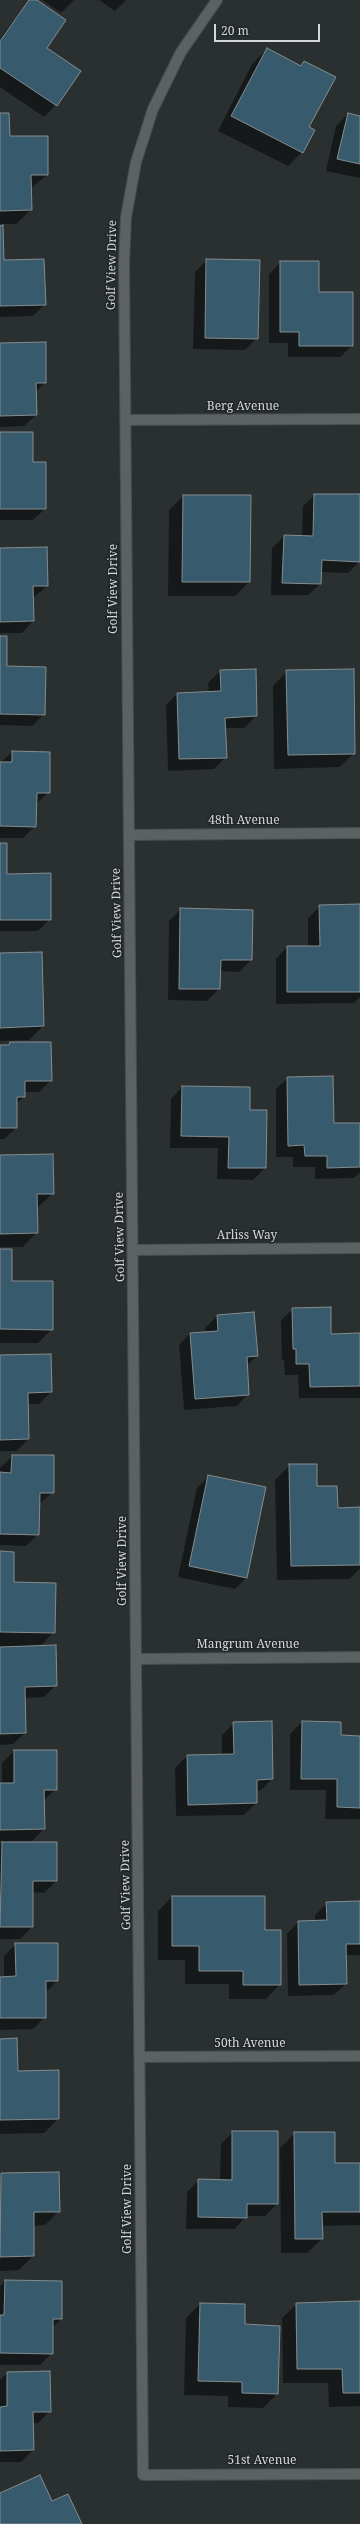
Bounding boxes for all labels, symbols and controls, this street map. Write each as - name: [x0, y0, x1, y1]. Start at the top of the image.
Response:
- scale bar: [216, 16, 322, 42]
- text: 20 m: [221, 22, 249, 39]
- street label: Golf View Drive: [104, 220, 120, 310]
- street label: Berg Avenue: [207, 400, 279, 414]
- street label: Golf View Drive: [107, 544, 121, 634]
- street label: 48th Avenue: [208, 814, 280, 828]
- street label: Golf View Drive: [109, 868, 125, 958]
- street label: Golf View Drive: [112, 1192, 128, 1282]
- street label: Arliss Way: [217, 1229, 277, 1243]
- street label: Golf View Drive: [116, 1516, 130, 1606]
- street label: Mangrum Avenue: [197, 1638, 299, 1652]
- street label: Golf View Drive: [118, 1840, 134, 1930]
- street label: 50th Avenue: [214, 2037, 286, 2051]
- street label: Golf View Drive: [121, 2164, 135, 2254]
- street label: 51st Avenue: [227, 2454, 297, 2468]

